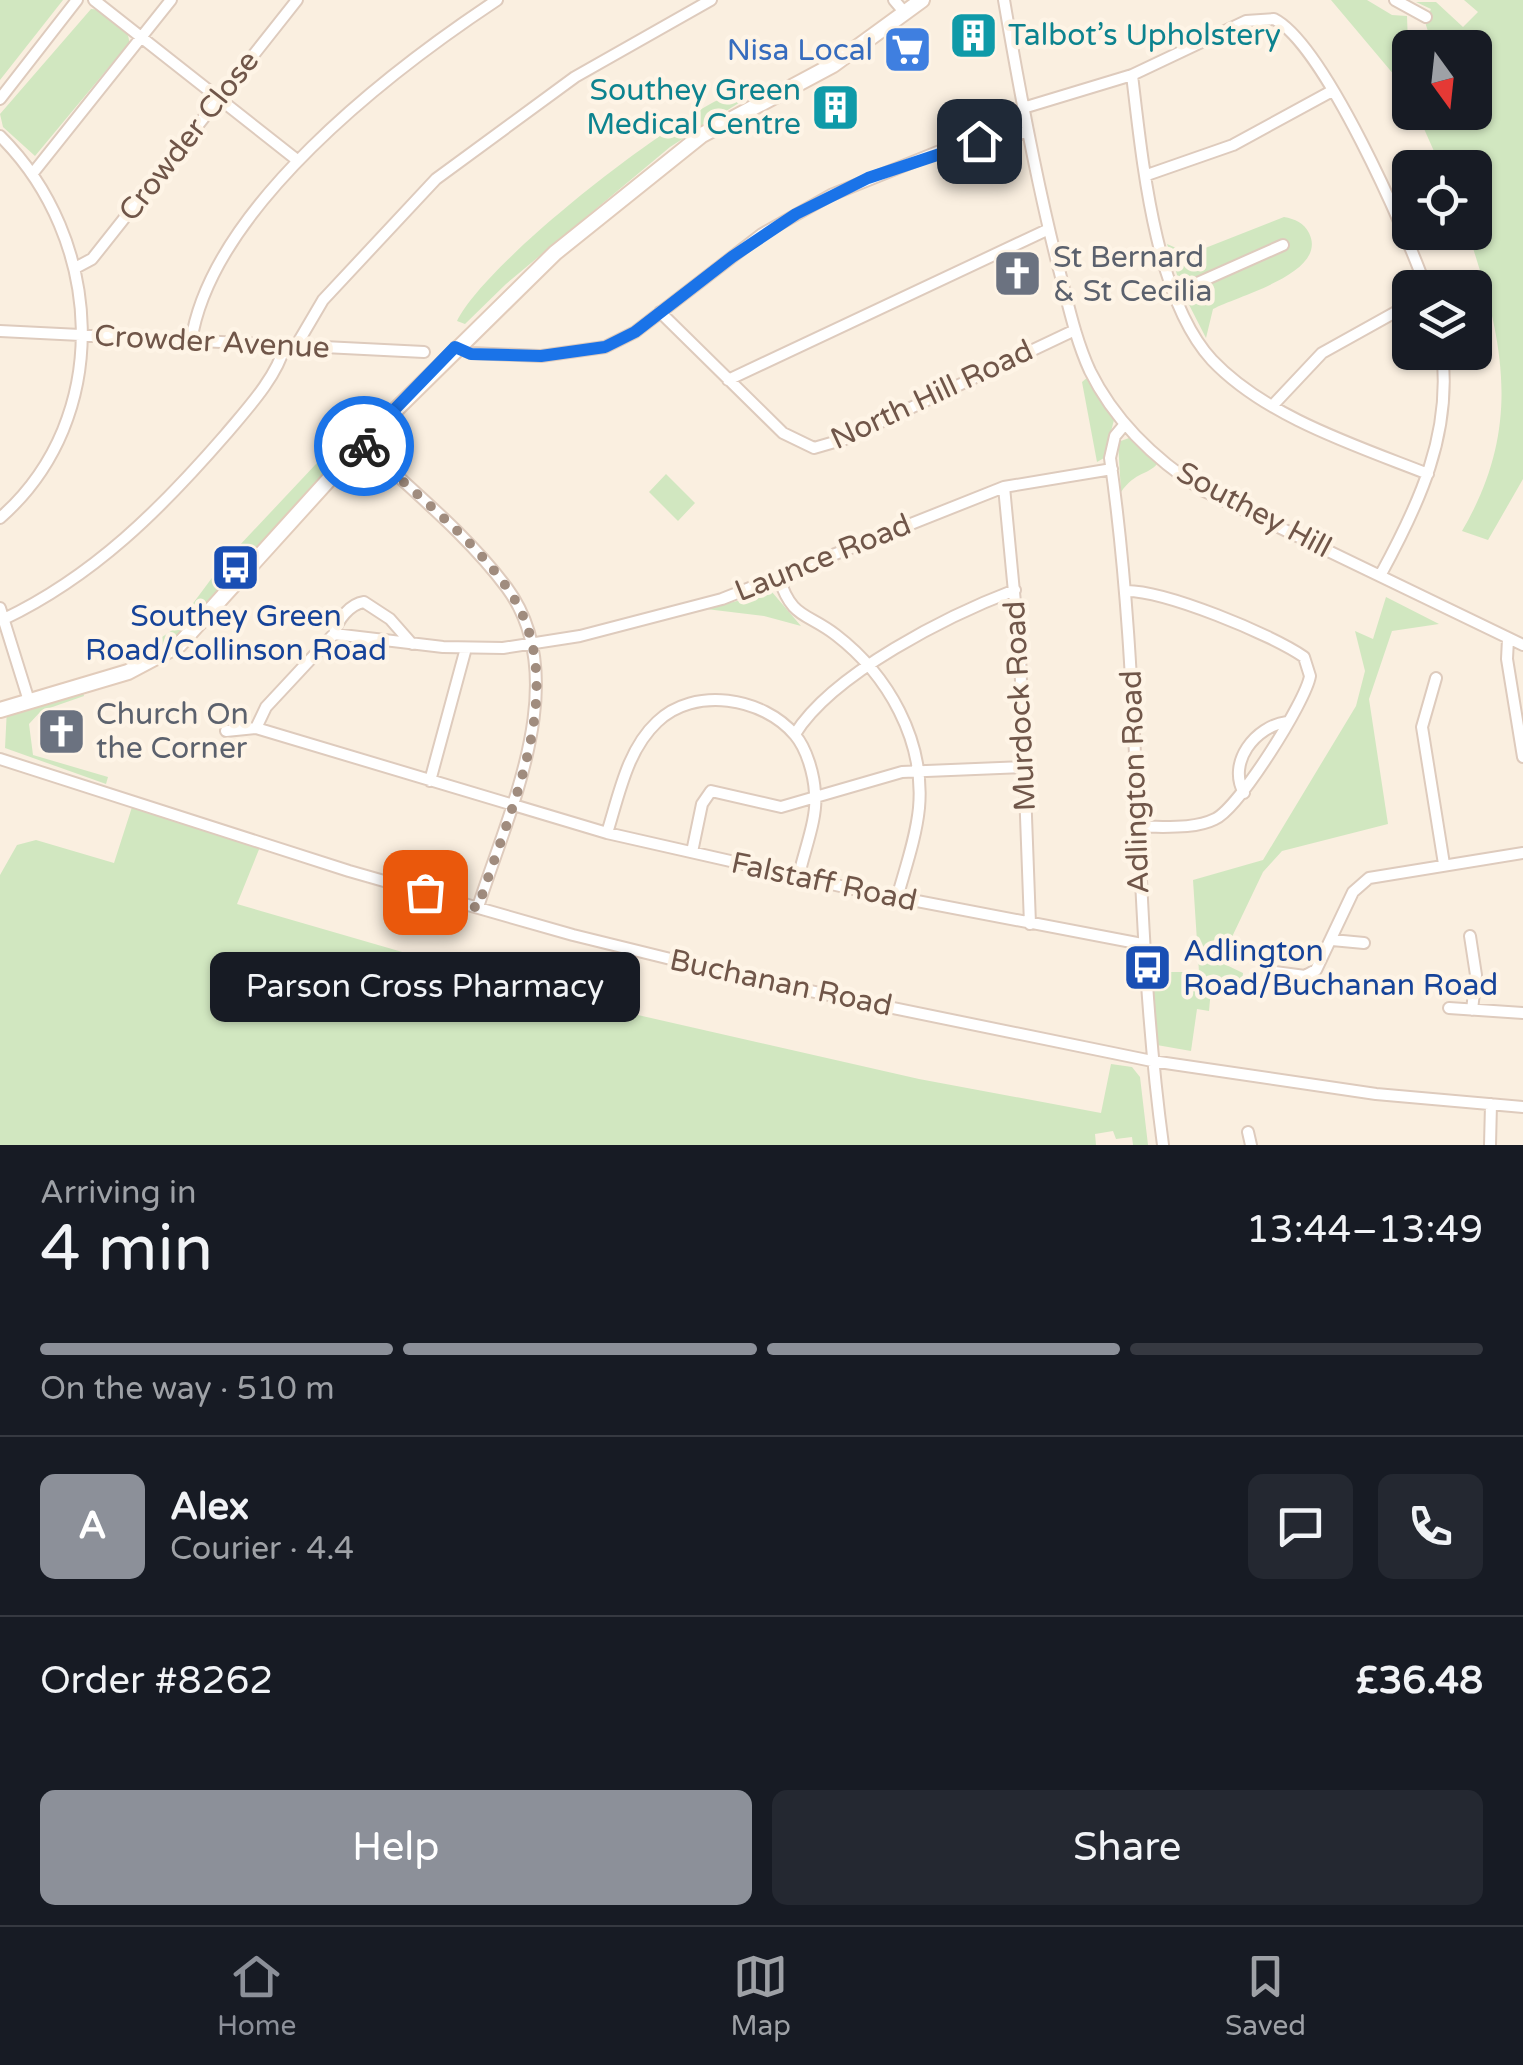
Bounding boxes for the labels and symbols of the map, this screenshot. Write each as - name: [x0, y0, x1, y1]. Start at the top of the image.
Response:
- building icon: Talbot’s Upholstery: [947, 9, 999, 61]
- place label: Talbot’s Upholstery: [1008, 17, 1281, 54]
- supermarket icon: Nisa Local: [882, 24, 934, 76]
- north arrow: [1392, 30, 1492, 130]
- place label: Nisa Local: [727, 32, 873, 69]
- street label: Crowder Close: [111, 43, 267, 229]
- place label: Southey Green Medical Centre: [586, 72, 801, 143]
- building icon: Southey Green Medical Centre: [810, 81, 862, 133]
- pin: [937, 99, 1022, 184]
- place label: St Bernard & St Cecilia: [1053, 239, 1212, 310]
- church icon: St Bernard & St Cecilia: [992, 248, 1044, 300]
- street label: Crowder Avenue: [93, 317, 331, 367]
- street label: North Hill Road: [825, 332, 1039, 458]
- courier: [314, 396, 414, 496]
- street label: Southey Hill: [1170, 454, 1338, 566]
- street label: Launce Road: [730, 506, 916, 610]
- bus stop icon: Southey Green Road/Collinson Road: [210, 541, 262, 593]
- place label: Southey Green Road/Collinson Road: [85, 598, 387, 669]
- street label: Murdock Road: [996, 600, 1044, 812]
- street label: Adlington Road: [1113, 669, 1157, 895]
- place label: Church On the Corner: [96, 696, 249, 767]
- church icon: Church On the Corner: [35, 705, 87, 757]
- street label: Falstaff Road: [728, 844, 920, 920]
- pin: [383, 850, 468, 935]
- place label: Adlington Road/Buchanan Road: [1183, 933, 1498, 1004]
- street label: Buchanan Road: [666, 941, 896, 1025]
- bus stop icon: Adlington Road/Buchanan Road: [1122, 942, 1174, 994]
- callout: Parson Cross Pharmacy: [210, 952, 640, 1022]

